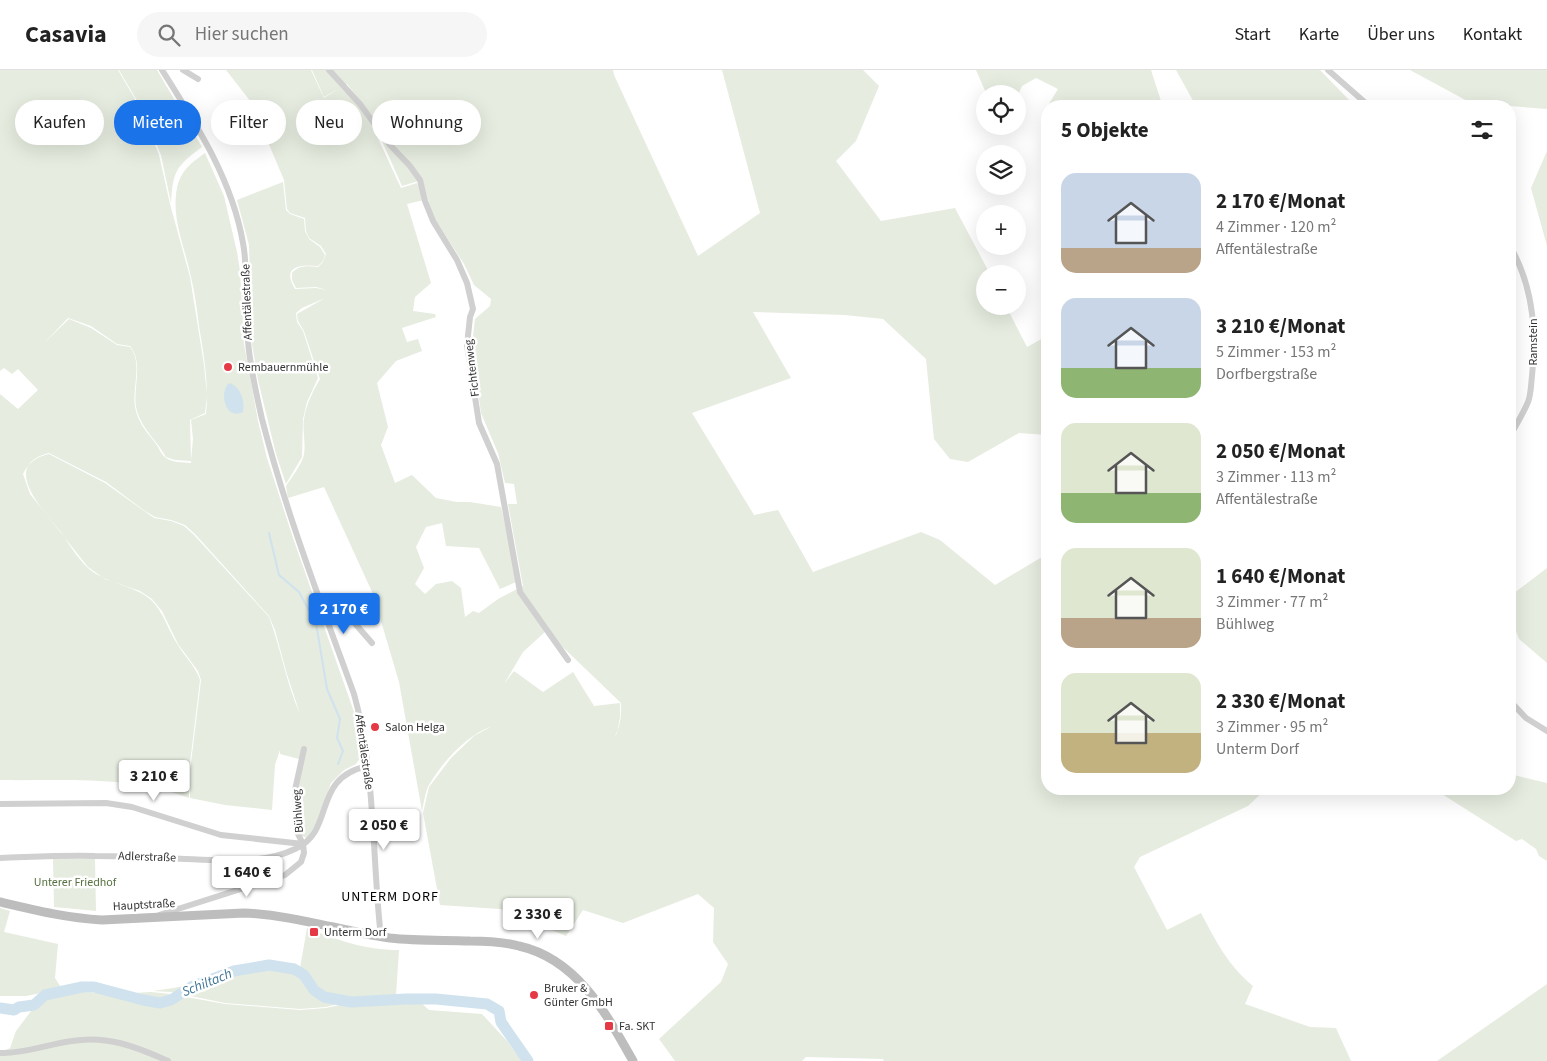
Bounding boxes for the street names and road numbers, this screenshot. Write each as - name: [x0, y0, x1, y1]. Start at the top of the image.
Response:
- street label: Affentälestraße: [237, 264, 257, 340]
- street label: Ramstein: [1525, 319, 1542, 365]
- street label: Fichtenweg: [460, 338, 484, 398]
- street label: Affentälestraße: [350, 713, 378, 791]
- street label: Bühlweg: [288, 789, 308, 833]
- street label: Adlerstraße: [118, 847, 176, 867]
- street label: Hauptstraße: [112, 895, 176, 915]

